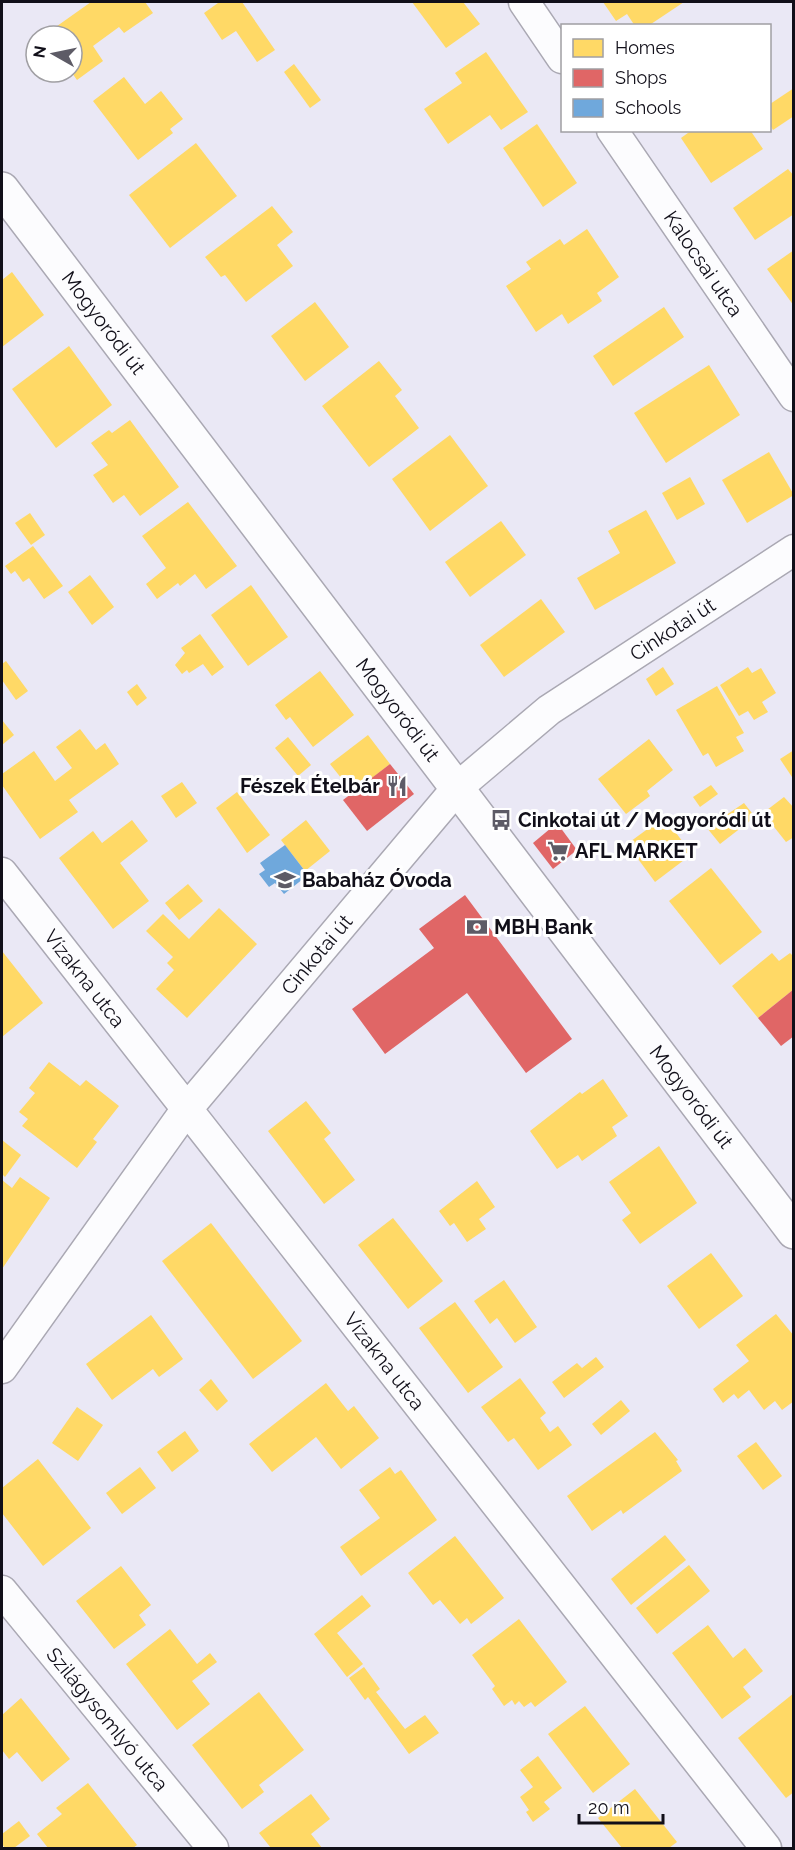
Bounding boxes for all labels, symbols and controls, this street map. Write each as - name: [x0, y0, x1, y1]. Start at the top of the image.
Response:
- north arrow: [24, 24, 84, 84]
- legend: [561, 24, 771, 132]
- text: Homes: [615, 37, 675, 58]
- text: N: [29, 44, 50, 59]
- text: Shops: [615, 67, 667, 88]
- text: Schools: [615, 97, 682, 118]
- street label: Kalocsai utca: [659, 206, 748, 321]
- street label: Mogyoródi út: [57, 266, 151, 379]
- street label: Cinkotai út: [625, 592, 720, 666]
- street label: Mogyoródi út: [351, 654, 444, 766]
- place label: Fészek Ételbár: [240, 774, 380, 798]
- restaurant icon: Fészek Ételbár: [385, 774, 409, 798]
- bus stop icon: Cinkotai út / Mogyoródi út: [489, 808, 513, 832]
- place label: Cinkotai út / Mogyoródi út: [518, 808, 772, 832]
- supermarket icon: AFL MARKET: [546, 839, 570, 863]
- place label: AFL MARKET: [575, 839, 698, 863]
- school or university icon: Babaház Óvoda: [273, 868, 297, 892]
- place label: Babaház Óvoda: [302, 868, 452, 892]
- street label: Cinkotai út: [276, 909, 358, 1000]
- bank icon: MBH Bank: [465, 915, 489, 939]
- place label: MBH Bank: [494, 915, 594, 939]
- street label: Vízakna utca: [39, 925, 130, 1032]
- street label: Mogyoródi út: [645, 1041, 738, 1153]
- street label: Vízakna utca: [339, 1307, 430, 1415]
- street label: Szilágysomlyó utca: [41, 1643, 173, 1796]
- scale bar: [579, 1787, 663, 1825]
- text: 20 m: [588, 1797, 630, 1818]

